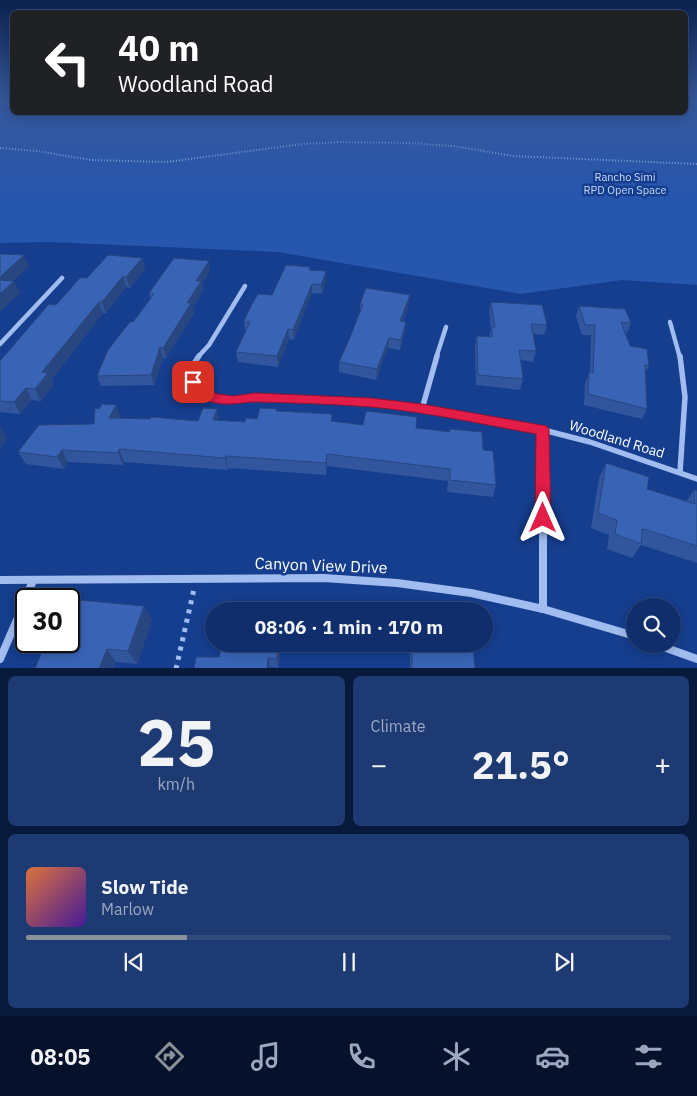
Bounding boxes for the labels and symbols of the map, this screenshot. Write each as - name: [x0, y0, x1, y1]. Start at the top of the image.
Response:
- park label: Rancho Simi RPD Open Space: [584, 170, 666, 197]
- pin: [172, 361, 214, 403]
- street label: Woodland Road: [567, 416, 667, 462]
- position arrow: [516, 491, 568, 543]
- street label: Canyon View Drive: [254, 553, 388, 577]
- speed limit sign: 30: [15, 588, 80, 653]

